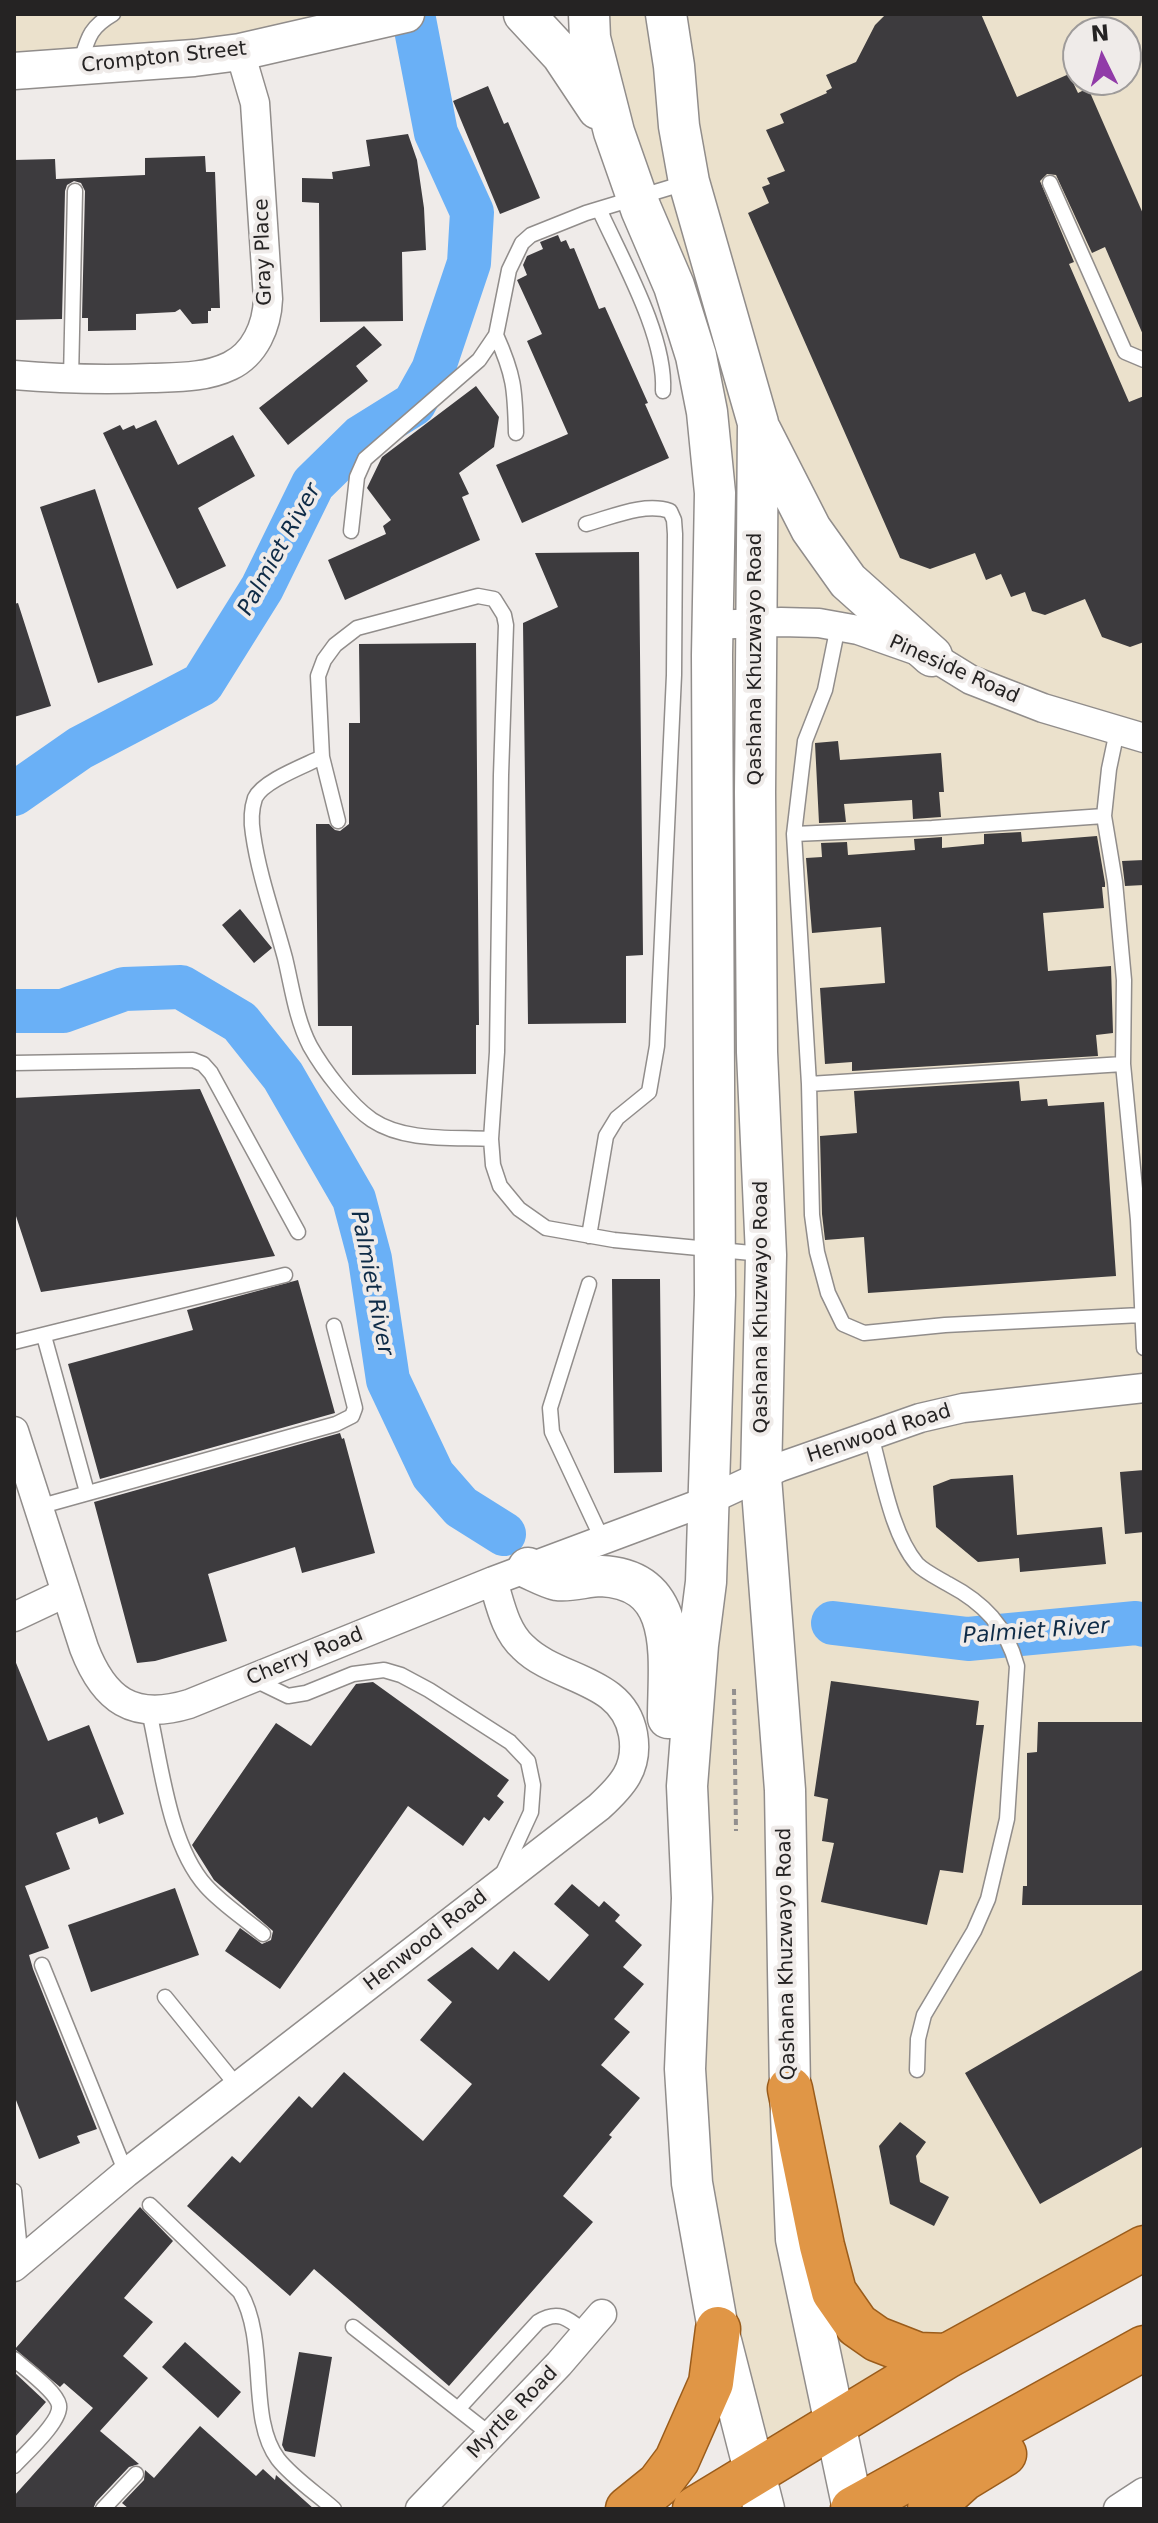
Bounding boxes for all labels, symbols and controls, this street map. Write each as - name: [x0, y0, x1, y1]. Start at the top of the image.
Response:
- north arrow: [1062, 16, 1142, 96]
- text: N: [1090, 20, 1110, 47]
- street label: Crompton Street: [80, 37, 248, 79]
- street label: Gray Place: [250, 198, 278, 306]
- water label: Palmiet River: [233, 480, 327, 620]
- street label: Qashana Khuzwayo Road: [744, 533, 768, 785]
- street label: Pineside Road: [885, 631, 1023, 709]
- street label: Qashana Khuzwayo Road: [750, 1181, 774, 1433]
- water label: Palmiet River: [344, 1209, 398, 1357]
- street label: Henwood Road: [804, 1399, 954, 1469]
- water label: Palmiet River: [962, 1614, 1110, 1650]
- street label: Cherry Road: [243, 1623, 367, 1691]
- street label: Qashana Khuzwayo Road: [773, 1827, 801, 2081]
- street label: Henwood Road: [359, 1885, 493, 1997]
- street label: Myrtle Road: [463, 2362, 563, 2464]

